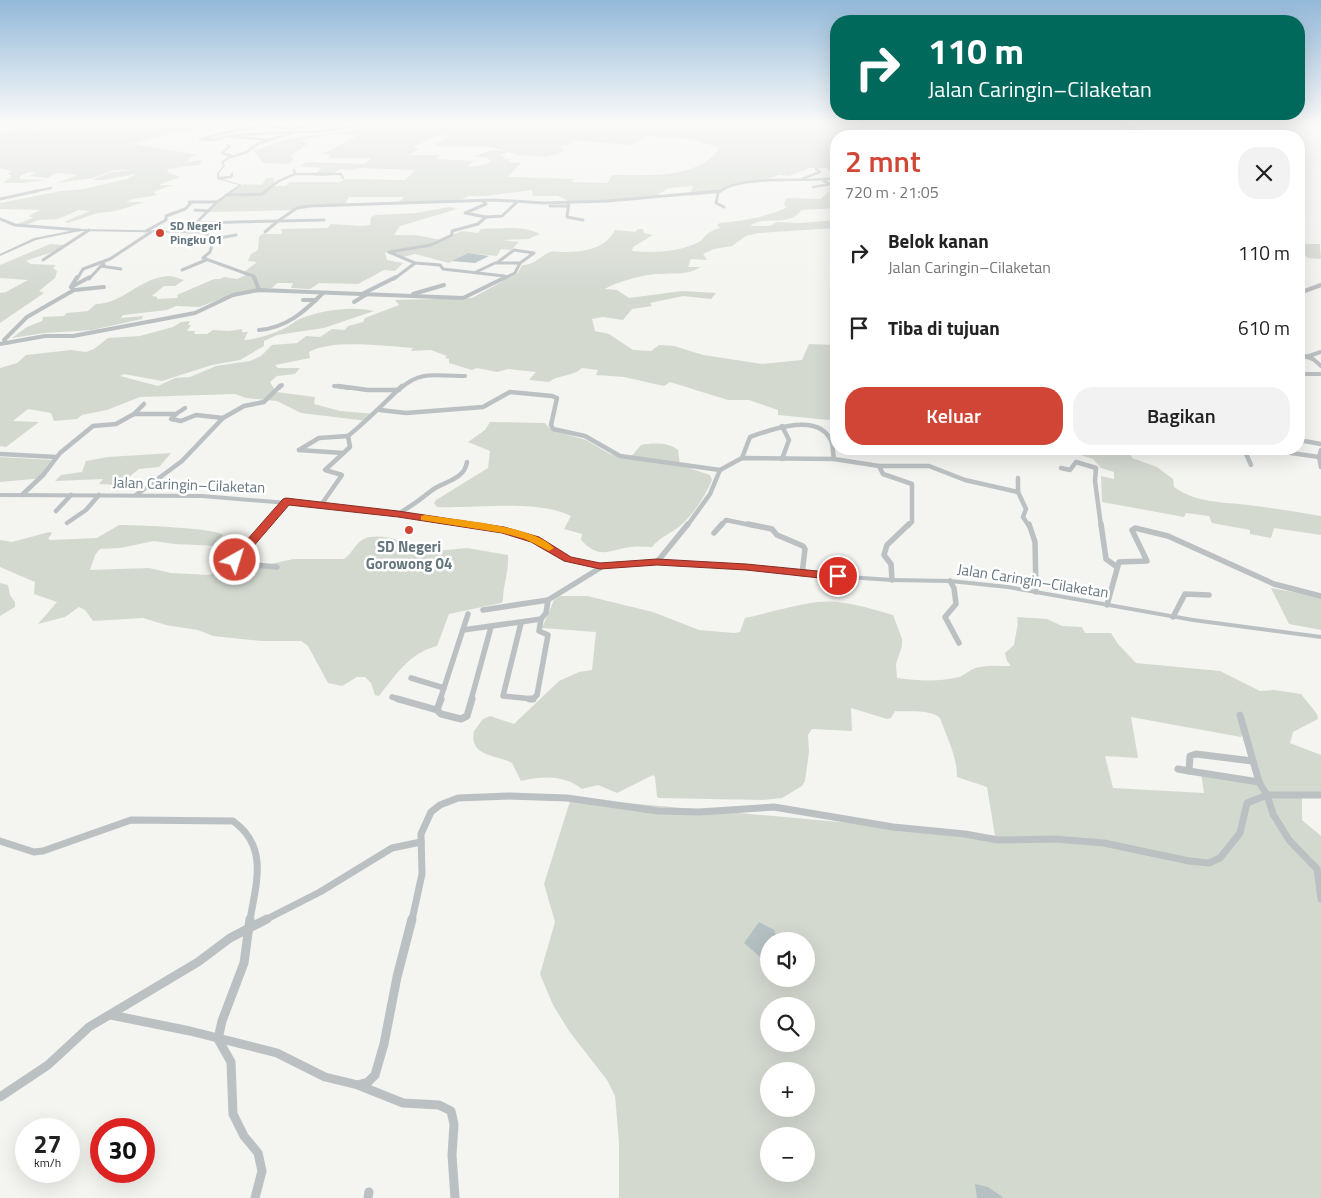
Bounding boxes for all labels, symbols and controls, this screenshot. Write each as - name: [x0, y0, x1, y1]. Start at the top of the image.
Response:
- text: 110 m: [928, 24, 1024, 78]
- icon: right: [845, 35, 910, 100]
- text: Jalan Caringin–Cilaketan: [928, 72, 1152, 106]
- text: 2 mnt: [845, 138, 921, 184]
- button: close: [1238, 147, 1290, 199]
- text: 720 m · 21:05: [845, 180, 939, 204]
- place label: SD Negeri Pingku 01: [170, 216, 222, 249]
- text: Belok kanan: [888, 226, 989, 255]
- marker: SD Negeri Pingku 01: [154, 227, 166, 239]
- text: 110 m: [1238, 238, 1290, 267]
- icon: right: [845, 239, 873, 267]
- text: Jalan Caringin–Cilaketan: [888, 255, 1051, 279]
- text: Tiba di tujuan: [888, 313, 1000, 342]
- text: 610 m: [1238, 313, 1290, 342]
- icon: arrive: [845, 314, 873, 342]
- button: Keluar: [845, 387, 1063, 445]
- button: Bagikan: [1073, 387, 1290, 445]
- street label: Jalan Caringin–Cilaketan: [112, 470, 266, 499]
- marker: SD Negeri Gorowong 04: [403, 524, 415, 536]
- position arrow: [208, 533, 260, 585]
- place label: SD Negeri Gorowong 04: [366, 535, 452, 575]
- pin: [817, 555, 859, 597]
- street label: Jalan Caringin–Cilaketan: [956, 557, 1110, 604]
- icon: arrive: [824, 562, 852, 590]
- map controls: [760, 932, 815, 1182]
- button: sound: [760, 932, 815, 987]
- button: search: [760, 997, 815, 1052]
- button: +: [760, 1062, 815, 1117]
- speed limit sign: 30: [90, 1118, 155, 1183]
- text: 27: [33, 1125, 62, 1163]
- button: −: [760, 1127, 815, 1182]
- text: km/h: [34, 1153, 61, 1172]

